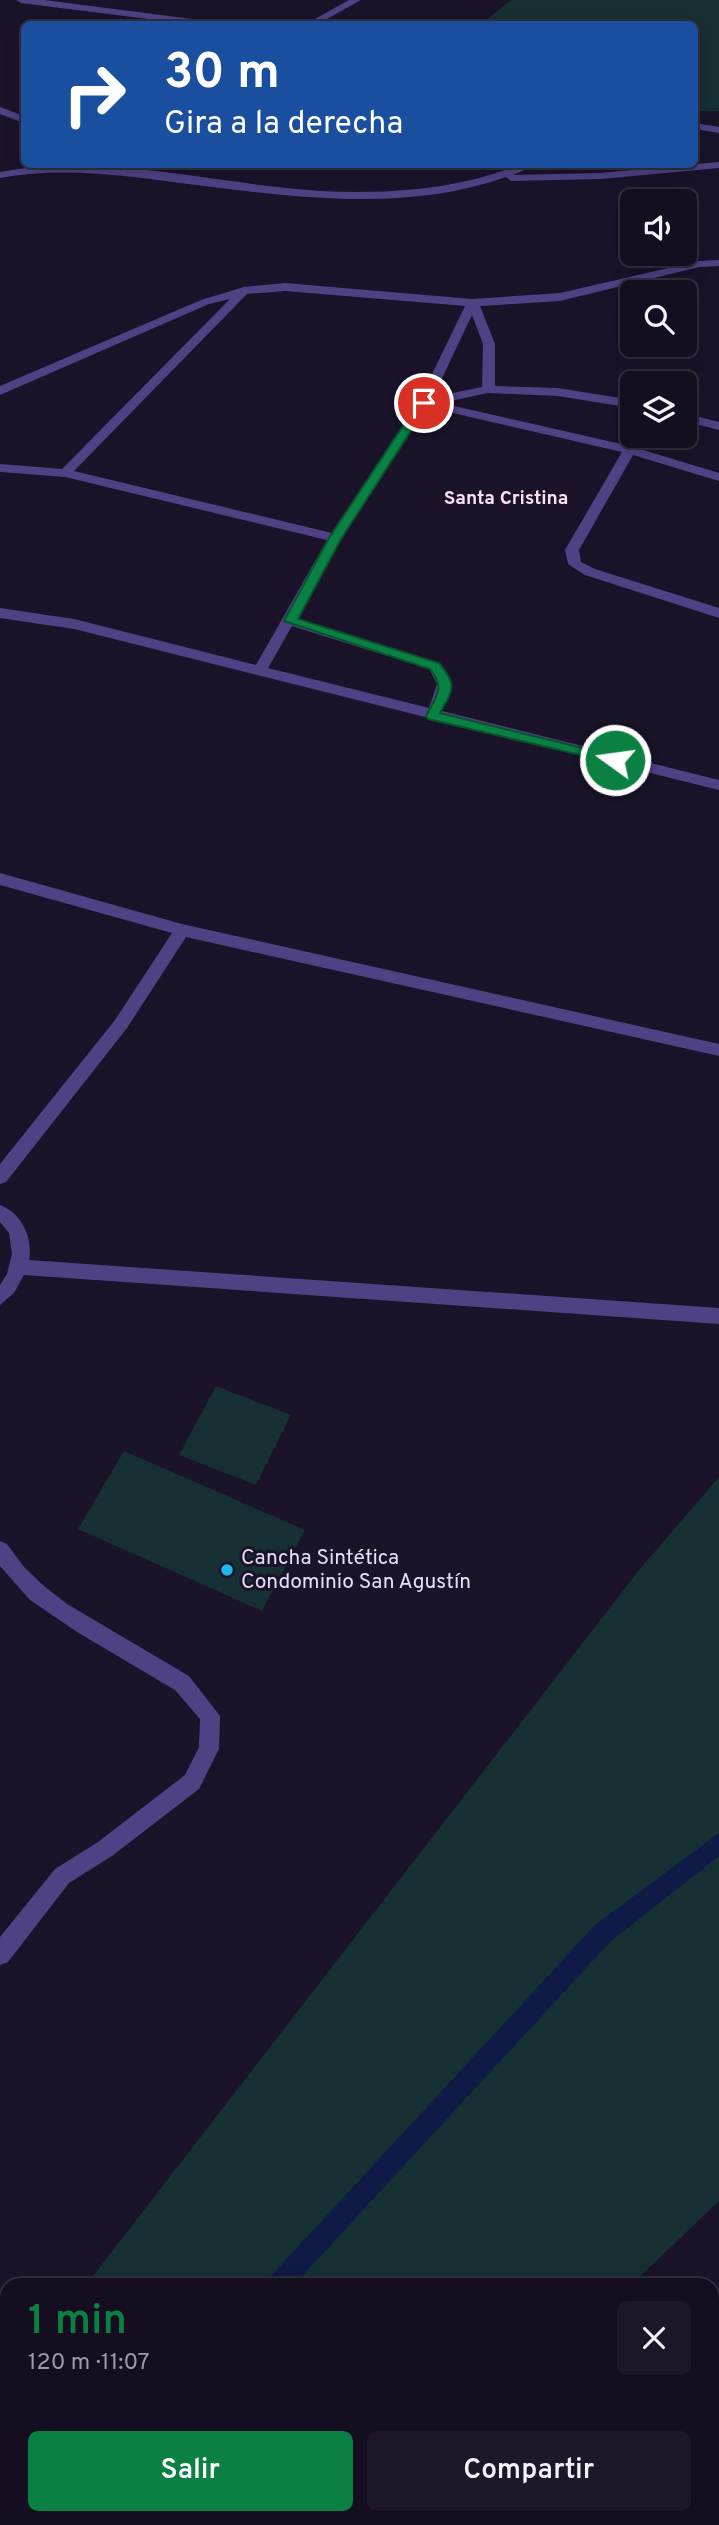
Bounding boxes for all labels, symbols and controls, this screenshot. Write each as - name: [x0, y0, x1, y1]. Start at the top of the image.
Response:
- text: 30 m: [164, 44, 280, 106]
- icon: right: [49, 49, 140, 140]
- text: Gira a la derecha: [164, 105, 403, 145]
- map controls: [620, 189, 697, 448]
- button: sound: [620, 189, 697, 266]
- button: search: [620, 280, 697, 357]
- button: layers: [620, 371, 697, 448]
- pin: [394, 373, 454, 433]
- icon: arrive: [405, 384, 443, 422]
- district label: Santa Cristina: [444, 487, 568, 511]
- position arrow: [578, 723, 652, 797]
- place label: Cancha Sintética Condominio San Agustín: [241, 1545, 471, 1596]
- marker: Cancha Sintética Condominio San Agustín: [219, 1562, 235, 1578]
- text: 1 min: [28, 2296, 127, 2349]
- button: close: [617, 2301, 691, 2375]
- text: 120 m · 11:07: [28, 2349, 150, 2378]
- button: Salir: [28, 2431, 353, 2511]
- button: Compartir: [367, 2431, 691, 2511]

